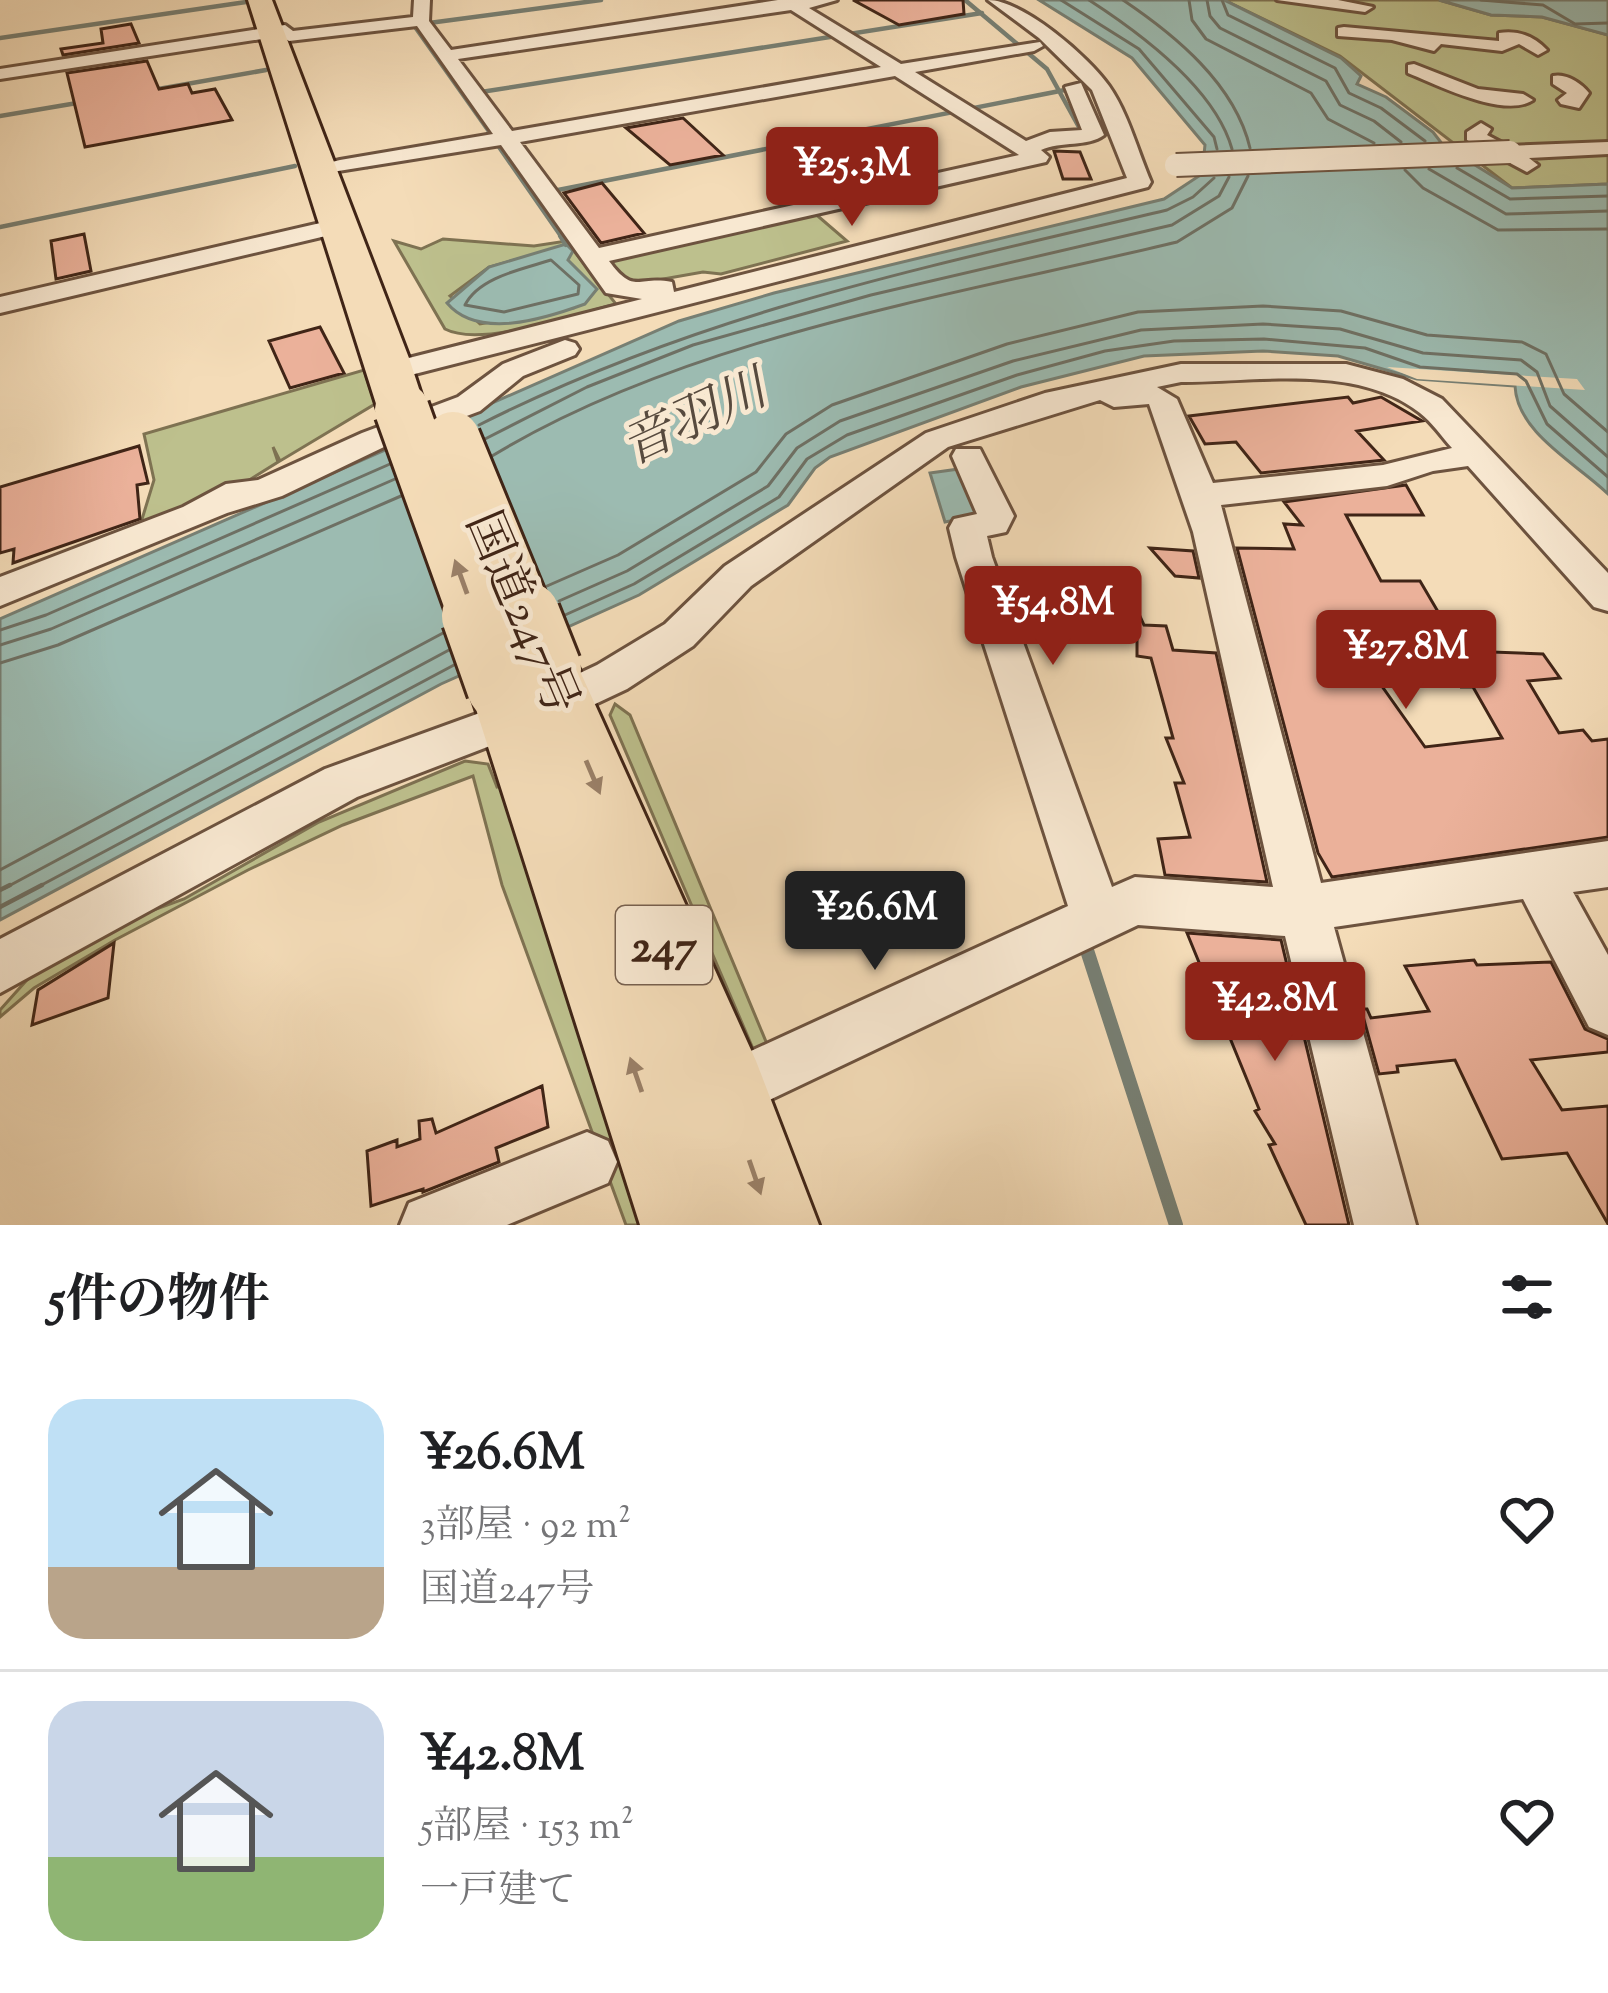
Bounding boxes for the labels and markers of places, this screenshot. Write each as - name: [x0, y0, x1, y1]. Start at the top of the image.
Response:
- pin: ¥25.3M: [754, 127, 950, 229]
- pin: ¥54.8M: [955, 566, 1151, 668]
- pin: ¥27.8M: [1308, 610, 1504, 712]
- pin: ¥26.6M: [777, 871, 973, 973]
- pin: ¥42.8M: [1177, 962, 1373, 1064]

